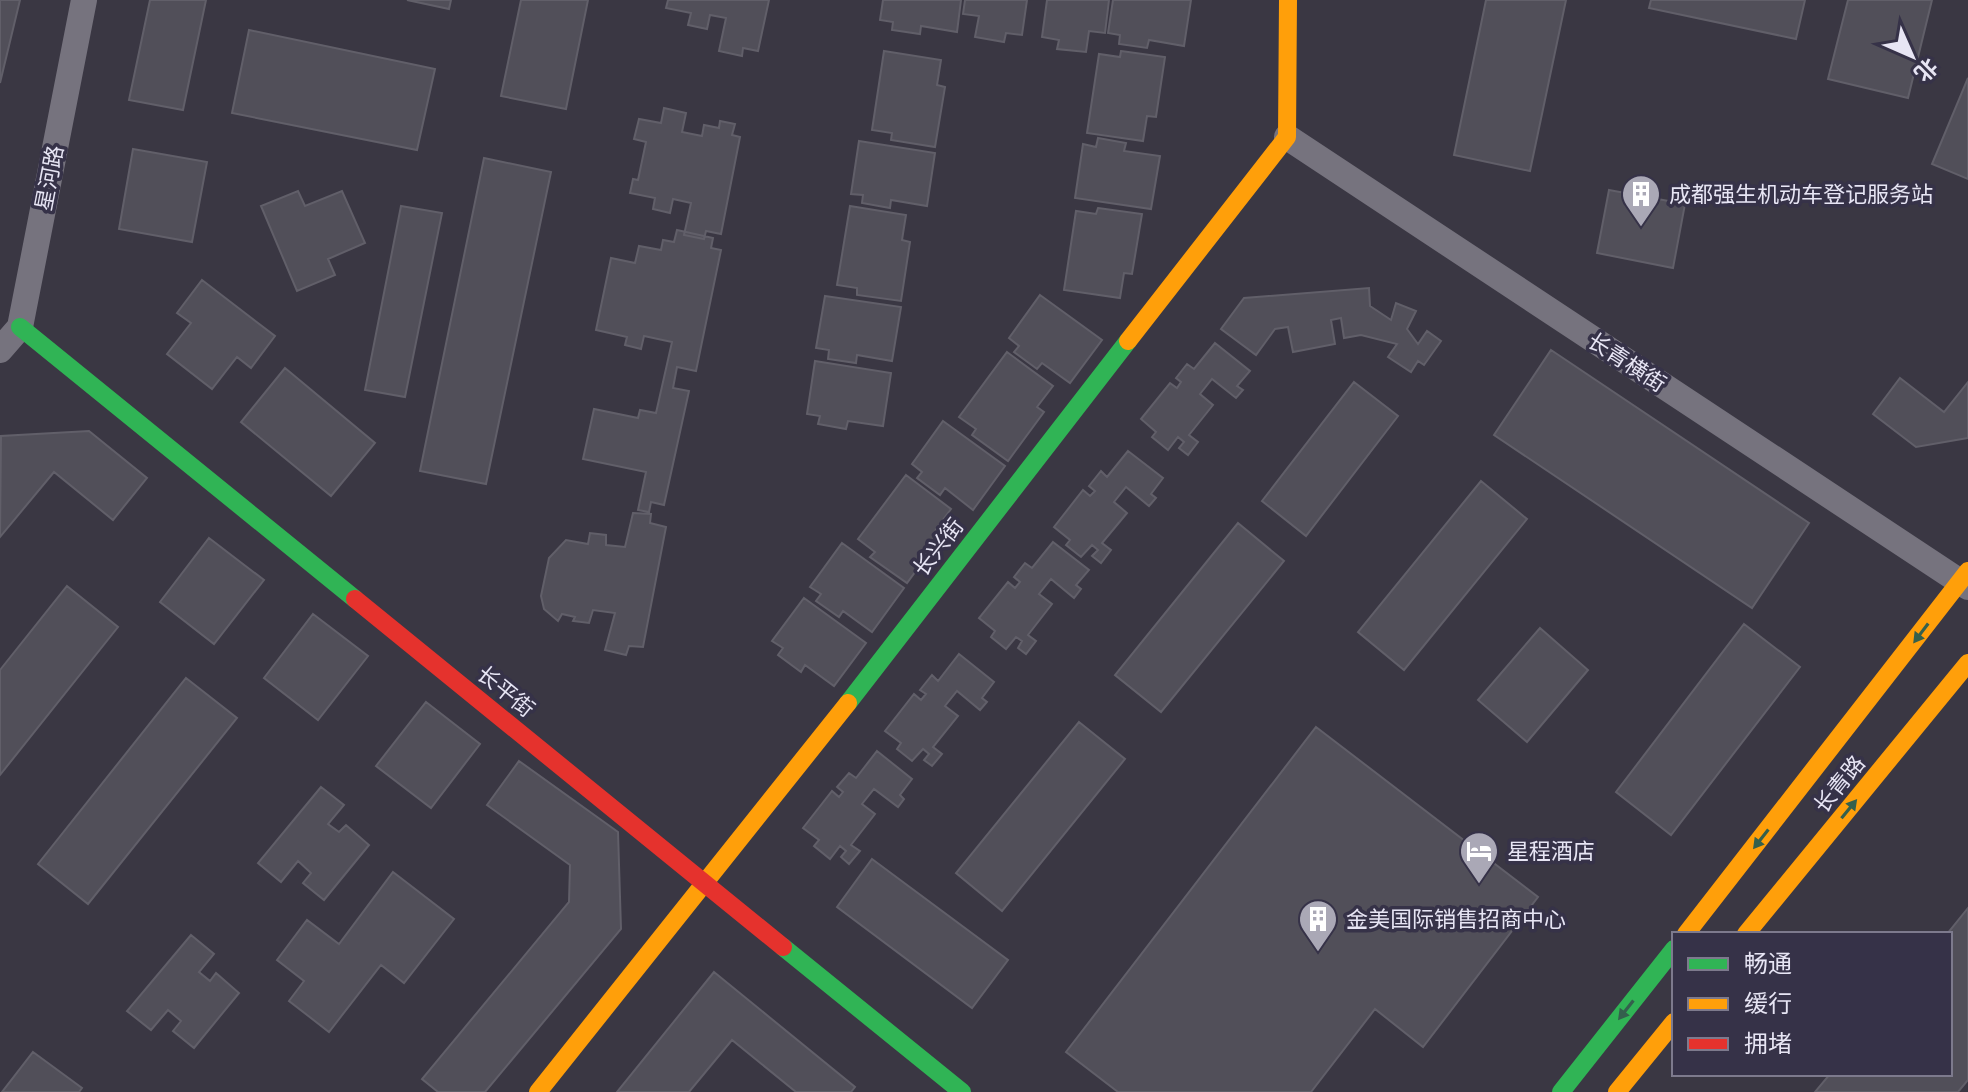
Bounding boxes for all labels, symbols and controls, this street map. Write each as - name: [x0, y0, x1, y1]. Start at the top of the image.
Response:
- north arrow: [1872, 16, 1952, 96]
- text: 北: [1909, 53, 1942, 86]
- street label: 星河路: [31, 143, 68, 213]
- building icon: 成都强生机动车登记服务站: [1620, 173, 1662, 228]
- place label: 成都强生机动车登记服务站: [1669, 182, 1933, 207]
- street label: 长青横街: [1583, 328, 1670, 397]
- street label: 长兴街: [908, 514, 969, 581]
- one-way arrow: [1913, 622, 1929, 644]
- street label: 长平街: [472, 661, 539, 722]
- street label: 长青路: [1809, 751, 1870, 818]
- one-way arrow: [1840, 799, 1857, 819]
- one-way arrow: [1754, 829, 1770, 849]
- hotel icon: 星程酒店: [1458, 830, 1500, 885]
- place label: 星程酒店: [1507, 839, 1595, 864]
- building icon: 金美国际销售招商中心: [1297, 898, 1339, 953]
- place label: 金美国际销售招商中心: [1346, 907, 1566, 932]
- legend: [1672, 932, 1952, 1076]
- text: 畅通: [1744, 951, 1792, 977]
- text: 缓行: [1744, 991, 1792, 1017]
- one-way arrow: [1618, 1000, 1634, 1020]
- text: 拥堵: [1744, 1031, 1792, 1057]

